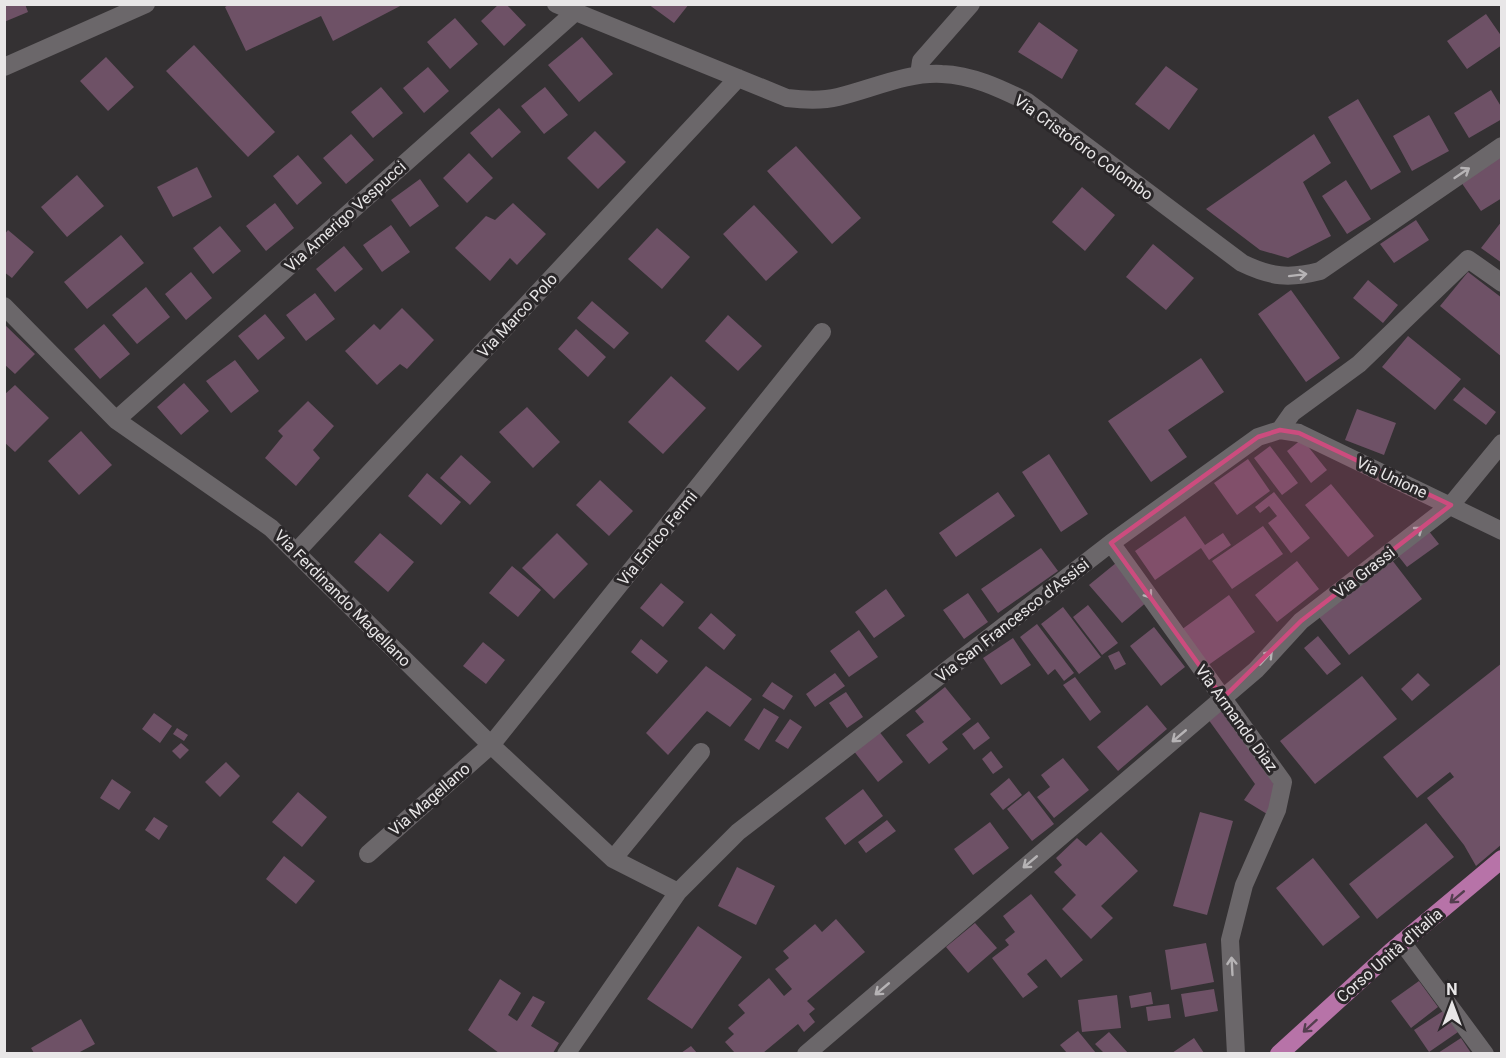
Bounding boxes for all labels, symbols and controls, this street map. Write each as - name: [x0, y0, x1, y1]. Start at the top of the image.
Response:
- street label: Via Cristoforo Colombo: [1011, 91, 1157, 204]
- street label: Via Amerigo Vespucci: [281, 157, 410, 276]
- one-way arrow: [1453, 167, 1470, 179]
- street label: Via Marco Polo: [473, 269, 561, 361]
- one-way arrow: [1287, 269, 1307, 280]
- street label: Via Unione: [1353, 453, 1430, 502]
- street label: Via Enrico Fermi: [614, 487, 701, 589]
- street label: Via Ferdinando Magellano: [270, 526, 415, 671]
- one-way arrow: [1407, 527, 1423, 540]
- street label: Via Grassi: [1330, 543, 1398, 602]
- street label: Via San Francesco d'Assisi: [932, 555, 1093, 686]
- one-way arrow: [1139, 582, 1152, 598]
- one-way arrow: [1259, 651, 1274, 666]
- street label: Via Armando Diaz: [1191, 661, 1282, 775]
- one-way arrow: [1171, 729, 1187, 742]
- street label: Via Magellano: [385, 759, 474, 840]
- one-way arrow: [1023, 855, 1038, 869]
- one-way arrow: [1450, 890, 1465, 904]
- street label: Corso Unità d'Italia: [1333, 904, 1446, 1006]
- one-way arrow: [1226, 956, 1237, 976]
- north arrow: [1422, 974, 1482, 1034]
- text: N: [1446, 980, 1458, 999]
- one-way arrow: [875, 982, 890, 996]
- one-way arrow: [1303, 1018, 1318, 1032]

